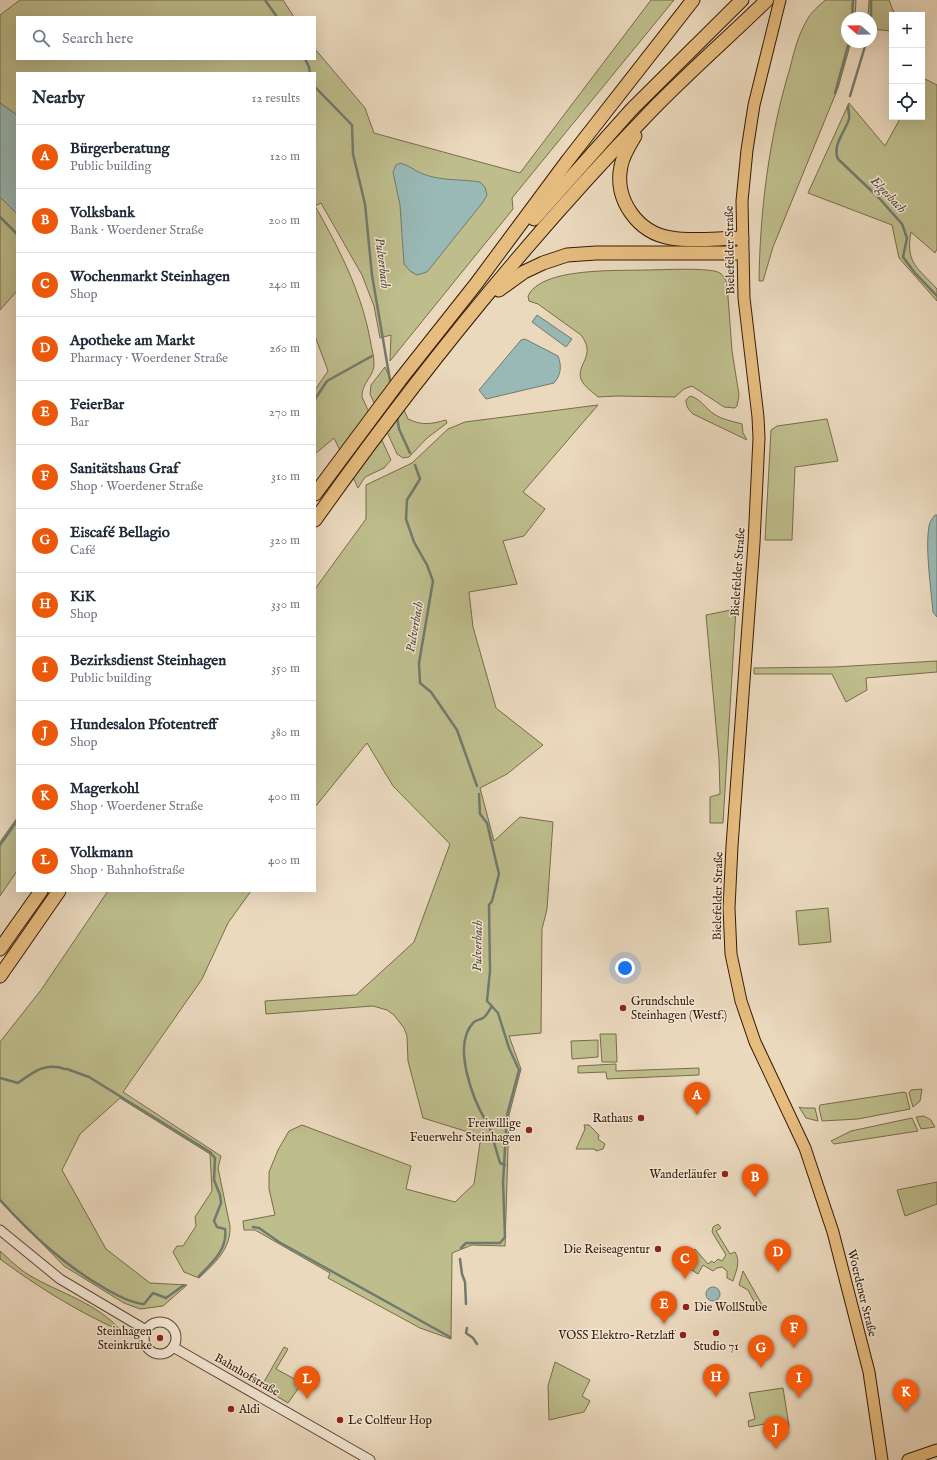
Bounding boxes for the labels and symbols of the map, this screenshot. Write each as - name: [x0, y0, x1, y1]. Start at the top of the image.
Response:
- north arrow: [841, 12, 877, 48]
- water label: Elgesbach: [865, 172, 910, 218]
- street label: Bielefelder Straße: [722, 205, 738, 295]
- water label: Pulverbach: [370, 236, 394, 290]
- street label: Bielefelder Straße: [727, 527, 749, 617]
- water label: Pulverbach: [402, 600, 428, 654]
- street label: Bielefelder Straße: [710, 851, 726, 941]
- water label: Pulverbach: [469, 920, 487, 972]
- your location: [615, 958, 635, 978]
- place label: Grundschule Steinhagen (Westf.): [631, 994, 727, 1023]
- marker: Grundschule Steinhagen (Westf.): [618, 1003, 628, 1013]
- pin: A: [684, 1082, 710, 1115]
- place label: Rathaus: [593, 1111, 633, 1126]
- marker: Rathaus: [636, 1113, 646, 1123]
- place label: Freiwillige Feuerwehr Steinhagen: [410, 1116, 522, 1145]
- marker: Freiwillige Feuerwehr Steinhagen: [524, 1125, 534, 1135]
- pin: B: [742, 1164, 768, 1197]
- place label: Wanderläufer: [649, 1167, 718, 1182]
- marker: Wanderläufer: [720, 1169, 730, 1179]
- pin: D: [765, 1239, 791, 1272]
- place label: Die Reiseagentur: [563, 1242, 651, 1257]
- marker: Die Reiseagentur: [653, 1244, 663, 1254]
- pin: C: [672, 1246, 698, 1279]
- street label: Woerdener Straße: [844, 1248, 880, 1339]
- pin: E: [651, 1291, 677, 1324]
- place label: Die WollStube: [694, 1300, 768, 1315]
- marker: Die WollStube: [681, 1302, 691, 1312]
- pin: F: [781, 1315, 807, 1348]
- place label: Steinhagen Steinkruke: [97, 1324, 153, 1353]
- place label: VOSS Elektro-Retzlaff: [558, 1328, 677, 1343]
- marker: Studio 71: [711, 1328, 721, 1338]
- marker: VOSS Elektro-Retzlaff: [678, 1330, 688, 1340]
- marker: Steinhagen Steinkruke: [155, 1333, 165, 1343]
- pin: G: [748, 1335, 774, 1368]
- place label: Studio 71: [693, 1339, 739, 1354]
- street label: Bahnhofstraße: [212, 1350, 283, 1400]
- pin: H: [703, 1364, 729, 1397]
- pin: I: [786, 1365, 812, 1398]
- pin: L: [294, 1366, 320, 1399]
- pin: K: [893, 1379, 919, 1412]
- place label: Aldi: [238, 1402, 260, 1417]
- marker: Aldi: [226, 1404, 236, 1414]
- place label: Le Colffeur Hop: [348, 1413, 433, 1429]
- marker: Le Colffeur Hop: [335, 1415, 345, 1425]
- pin: J: [763, 1416, 789, 1449]

